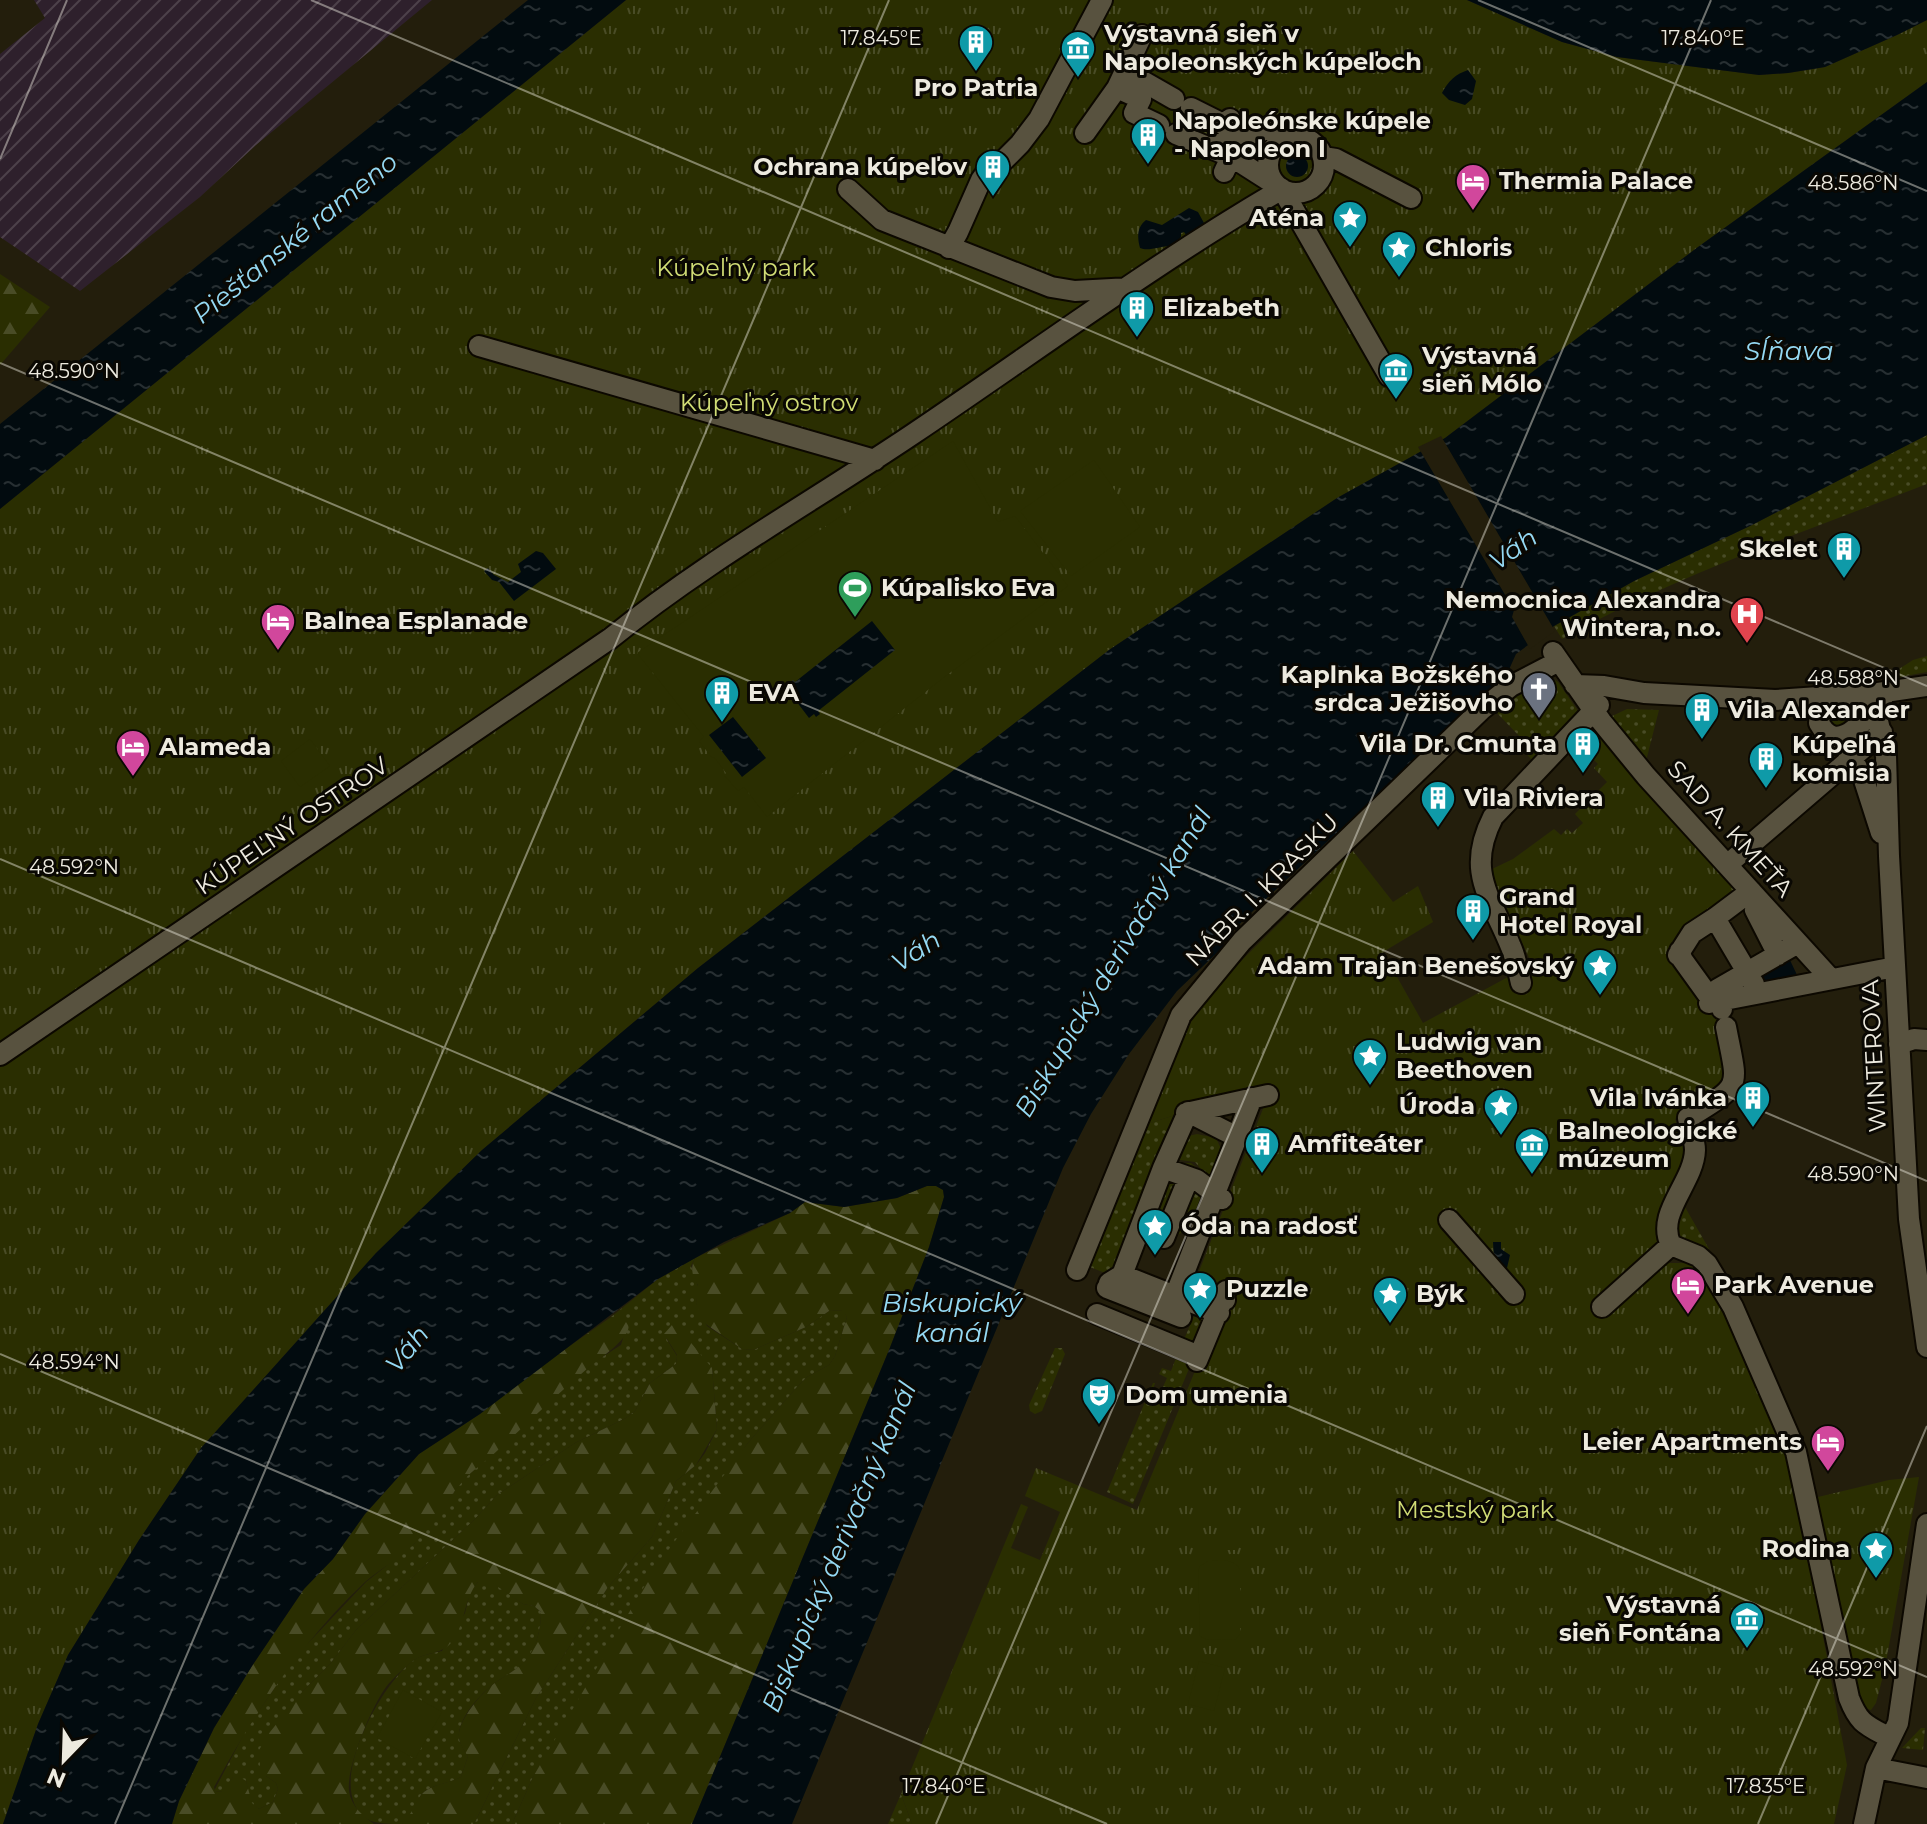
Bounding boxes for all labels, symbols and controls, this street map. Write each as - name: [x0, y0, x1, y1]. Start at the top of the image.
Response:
- place label: Výstavná sieň v Napoleonských kúpeľoch: [1103, 19, 1422, 76]
- building icon: Pro Patria: [957, 23, 995, 73]
- text: 17.845°E: [840, 26, 922, 50]
- text: 17.840°E: [1661, 26, 1745, 50]
- museum icon: Výstavná sieň v Napoleonských kúpeľoch: [1059, 29, 1097, 79]
- place label: Pro Patria: [914, 73, 1038, 102]
- place label: Napoleónske kúpele - Napoleon I: [1174, 106, 1431, 163]
- building icon: Napoleónske kúpele - Napoleon I: [1129, 116, 1167, 166]
- water label: Piešťanské rameno: [186, 146, 404, 330]
- building icon: Ochrana kúpeľov: [974, 148, 1012, 198]
- place label: Ochrana kúpeľov: [753, 152, 968, 181]
- hotel icon: Thermia Palace: [1454, 162, 1492, 212]
- place label: Thermia Palace: [1499, 166, 1693, 195]
- text: 48.586°N: [1807, 171, 1899, 195]
- place icon: Aténa: [1331, 199, 1369, 249]
- place label: Aténa: [1248, 203, 1324, 232]
- place icon: Chloris: [1380, 229, 1418, 279]
- place label: Chloris: [1425, 233, 1512, 262]
- park label: Kúpeľný park: [656, 253, 816, 282]
- building icon: Elizabeth: [1118, 289, 1156, 339]
- place label: Elizabeth: [1163, 293, 1280, 322]
- water label: Sĺňava: [1744, 335, 1834, 367]
- place label: Výstavná sieň Mólo: [1421, 341, 1542, 398]
- museum icon: Výstavná sieň Mólo: [1377, 351, 1415, 401]
- text: 48.590°N: [28, 359, 120, 383]
- park label: Kúpeľný ostrov: [680, 388, 858, 417]
- water label: Váh: [1483, 521, 1543, 577]
- building icon: Skelet: [1825, 530, 1863, 580]
- place label: Skelet: [1740, 534, 1819, 563]
- sports icon: Kúpalisko Eva: [836, 569, 874, 619]
- place label: Kúpalisko Eva: [881, 573, 1055, 602]
- place label: Nemocnica Alexandra Wintera, n.o.: [1445, 585, 1721, 642]
- hospital icon: Nemocnica Alexandra Wintera, n.o.: [1728, 595, 1766, 645]
- hotel icon: Balnea Esplanade: [259, 602, 297, 652]
- place label: Balnea Esplanade: [304, 606, 528, 635]
- place label: Kaplnka Božského srdca Ježišovho: [1281, 660, 1513, 717]
- text: 48.588°N: [1807, 666, 1899, 690]
- church icon: Kaplnka Božského srdca Ježišovho: [1520, 670, 1558, 720]
- building icon: EVA: [703, 674, 741, 724]
- place label: EVA: [748, 678, 800, 707]
- building icon: Vila Alexander: [1683, 691, 1721, 741]
- place label: Vila Alexander: [1727, 695, 1910, 724]
- building icon: Vila Dr. Cmunta: [1564, 725, 1602, 775]
- hotel icon: Alameda: [114, 728, 152, 778]
- place label: Vila Dr. Cmunta: [1359, 729, 1557, 758]
- place label: Kúpeľná komisia: [1792, 730, 1897, 787]
- place label: Alameda: [158, 732, 271, 761]
- building icon: Kúpeľná komisia: [1747, 740, 1785, 790]
- street label: KÚPEĽNÝ OSTROV: [190, 750, 394, 901]
- street label: SAD A. KMEŤA: [1661, 754, 1800, 903]
- building icon: Vila Riviera: [1419, 779, 1457, 829]
- place label: Vila Riviera: [1463, 783, 1604, 812]
- water label: Biskupický derivačný kanál: [1008, 801, 1218, 1123]
- street label: NÁBR. I. KRASKU: [1179, 807, 1344, 972]
- text: 48.592°N: [29, 855, 119, 879]
- place label: Grand Hotel Royal: [1499, 882, 1642, 939]
- building icon: Grand Hotel Royal: [1454, 892, 1492, 942]
- water label: Váh: [886, 923, 946, 979]
- place icon: Adam Trajan Benešovský: [1581, 947, 1619, 997]
- place label: Adam Trajan Benešovský: [1257, 951, 1575, 980]
- street label: WINTEROVA: [1855, 978, 1892, 1133]
- place label: Ludwig van Beethoven: [1396, 1027, 1542, 1084]
- place icon: Ludwig van Beethoven: [1351, 1037, 1389, 1087]
- building icon: Vila Ivánka: [1734, 1079, 1772, 1129]
- place label: Vila Ivánka: [1589, 1083, 1727, 1112]
- place icon: Úroda: [1482, 1087, 1520, 1137]
- place label: Úroda: [1399, 1091, 1475, 1120]
- place label: Balneologické múzeum: [1558, 1116, 1737, 1173]
- building icon: Amfiteáter: [1243, 1125, 1281, 1175]
- museum icon: Balneologické múzeum: [1513, 1126, 1551, 1176]
- place label: Amfiteáter: [1287, 1129, 1423, 1158]
- text: 48.590°N: [1807, 1162, 1899, 1186]
- place icon: Óda na radosť: [1136, 1207, 1174, 1257]
- place label: Óda na radosť: [1181, 1211, 1358, 1240]
- hotel icon: Park Avenue: [1669, 1266, 1707, 1316]
- place icon: Puzzle: [1181, 1270, 1219, 1320]
- place label: Park Avenue: [1714, 1270, 1874, 1299]
- place label: Puzzle: [1226, 1274, 1309, 1303]
- place icon: Býk: [1371, 1275, 1409, 1325]
- place label: Býk: [1416, 1279, 1465, 1308]
- water label: Biskupický kanál: [882, 1287, 1024, 1349]
- water label: Váh: [378, 1319, 436, 1379]
- text: 48.594°N: [28, 1350, 120, 1374]
- theatre icon: Dom umenia: [1080, 1376, 1118, 1426]
- water label: Biskupický derivačný kanál: [755, 1377, 923, 1717]
- place label: Dom umenia: [1125, 1380, 1288, 1409]
- hotel icon: Leier Apartments: [1809, 1423, 1847, 1473]
- place label: Leier Apartments: [1582, 1427, 1802, 1456]
- park label: Mestský park: [1396, 1495, 1555, 1524]
- place icon: Rodina: [1857, 1530, 1895, 1580]
- place label: Rodina: [1761, 1534, 1850, 1563]
- place label: Výstavná sieň Fontána: [1559, 1590, 1721, 1647]
- museum icon: Výstavná sieň Fontána: [1728, 1600, 1766, 1650]
- text: 48.592°N: [1808, 1657, 1898, 1681]
- north arrow: [24, 1720, 104, 1800]
- text: N: [43, 1762, 70, 1794]
- text: 17.840°E: [902, 1774, 986, 1798]
- text: 17.835°E: [1726, 1774, 1806, 1798]

